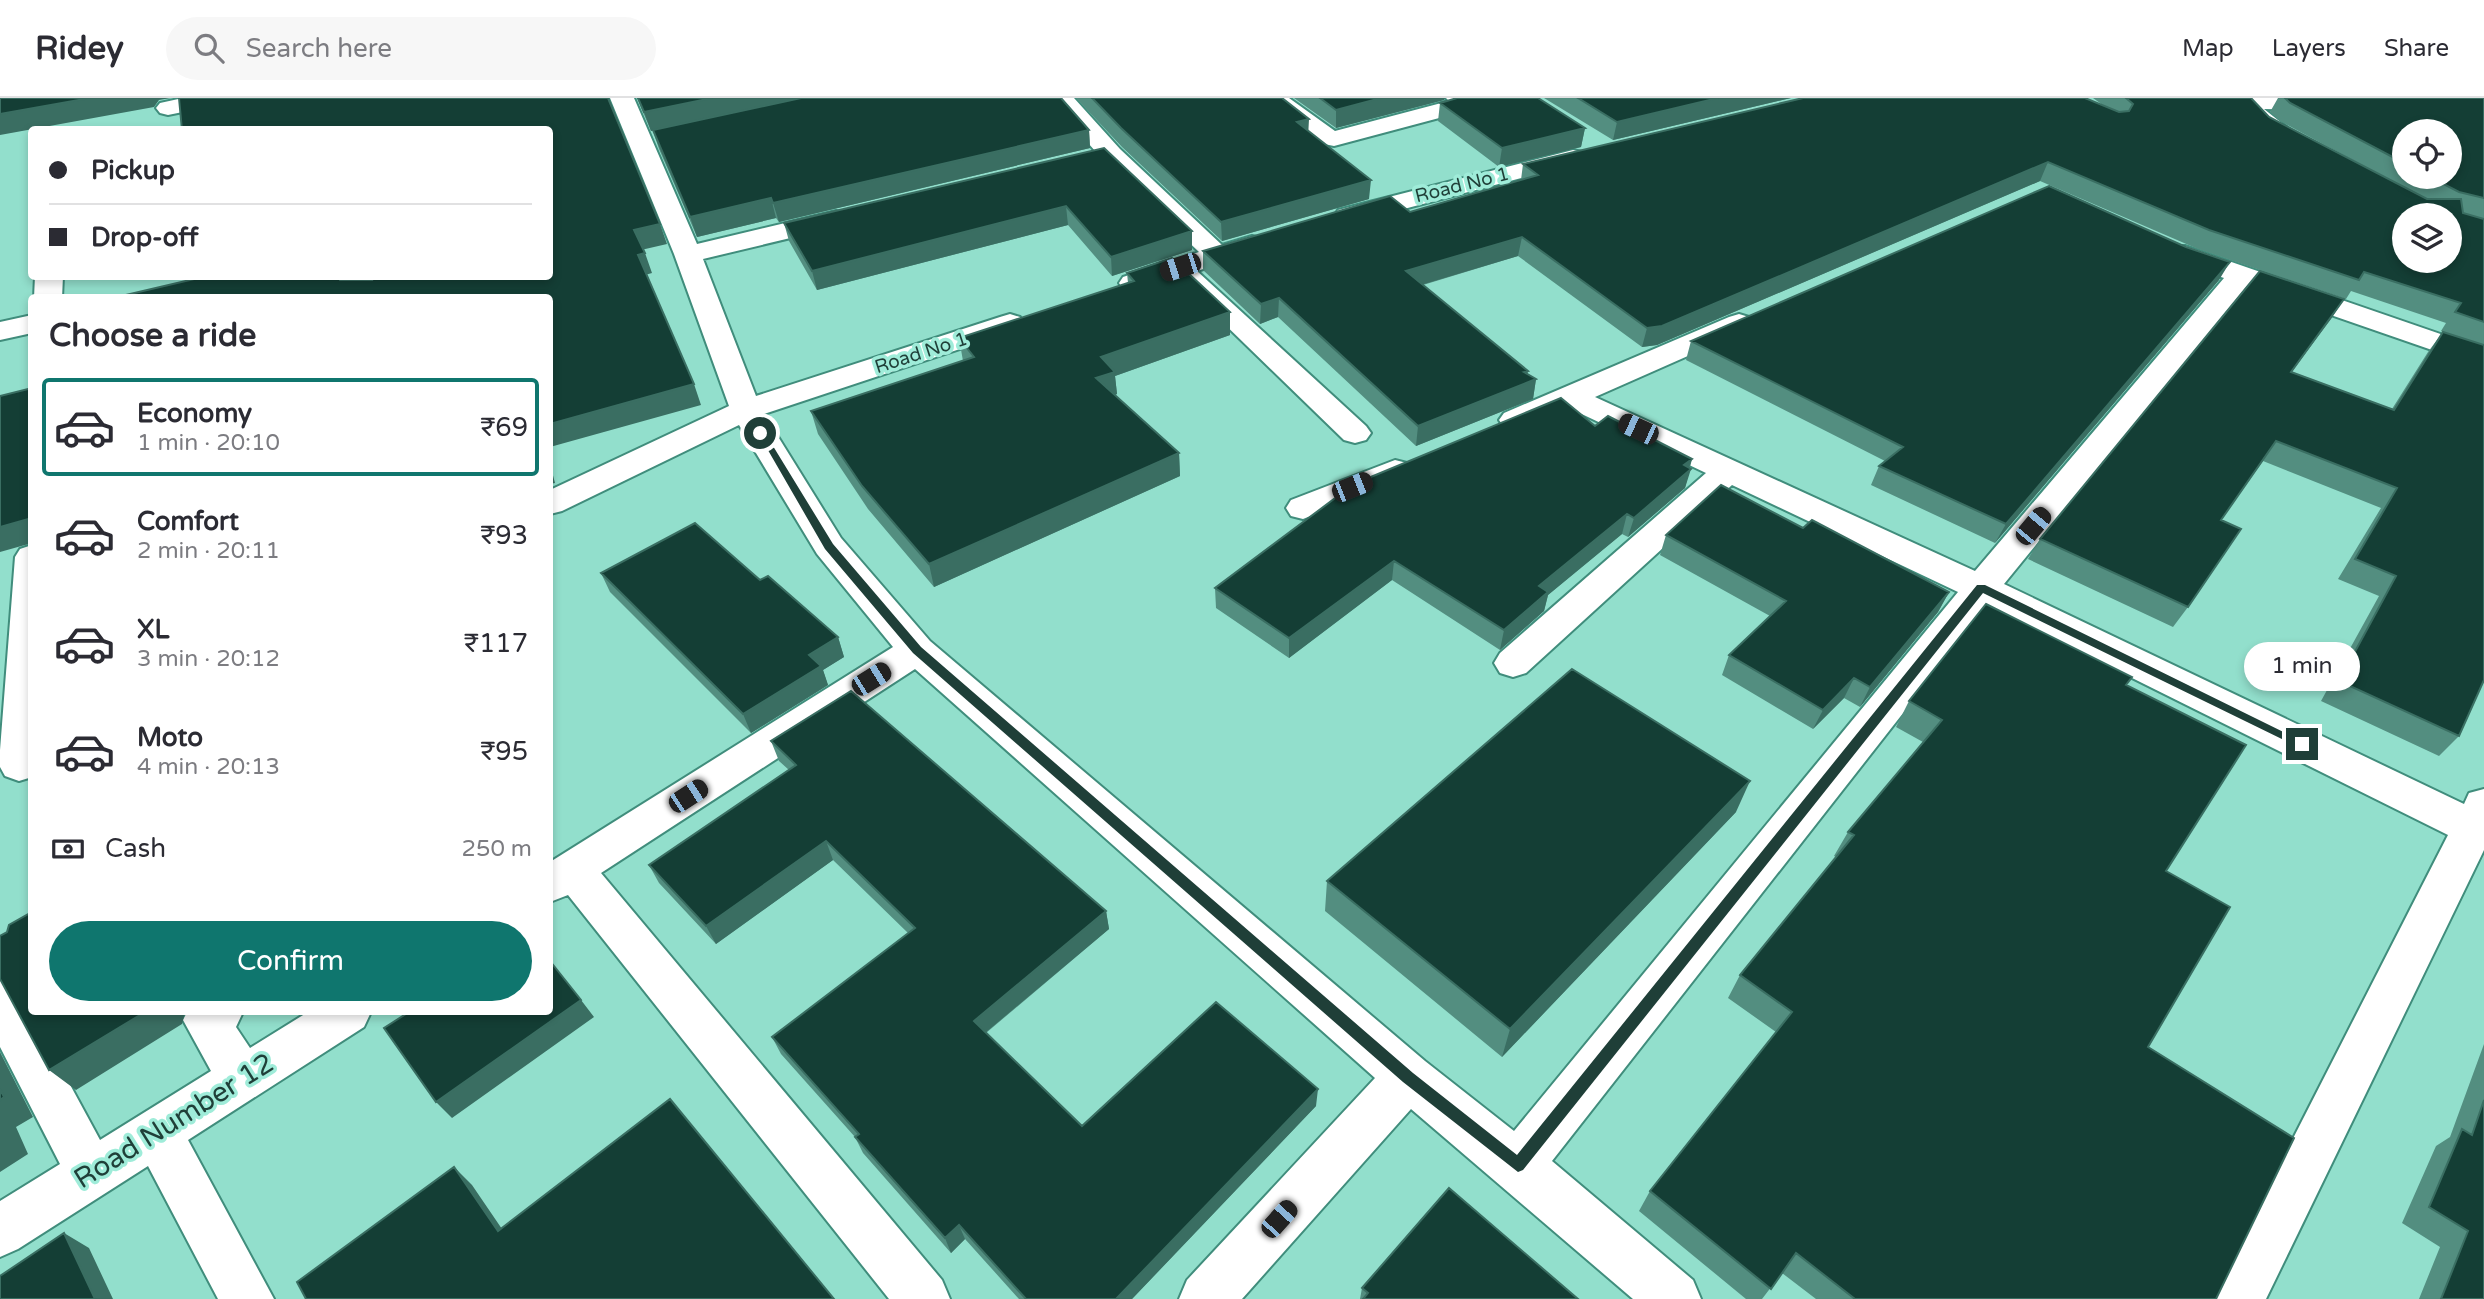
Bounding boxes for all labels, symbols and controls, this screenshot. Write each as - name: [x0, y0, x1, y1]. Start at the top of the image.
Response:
- search box: [166, 17, 656, 80]
- text: Ridey: [35, 29, 124, 68]
- icon: search: [190, 29, 228, 67]
- text: Search here: [246, 33, 392, 64]
- text: Map: [2182, 34, 2234, 63]
- text: Layers: [2272, 34, 2346, 63]
- text: Share: [2384, 34, 2449, 63]
- map controls: [2392, 119, 2462, 273]
- button: locate: [2392, 119, 2462, 189]
- text: Pickup: [91, 155, 175, 186]
- street label: Road No 1: [1413, 163, 1511, 207]
- button: layers: [2392, 203, 2462, 273]
- text: Drop-off: [91, 222, 198, 253]
- car: [1157, 251, 1204, 283]
- text: Choose a ride: [49, 317, 256, 355]
- street label: Road No 1: [872, 328, 970, 378]
- icon: car: [53, 396, 116, 459]
- text: Economy: [137, 398, 252, 429]
- car: [1615, 411, 1662, 447]
- text: ₹69: [480, 412, 528, 443]
- route start: [744, 417, 776, 449]
- text: 1 min · 20:10: [137, 429, 280, 457]
- car: [1329, 469, 1376, 505]
- car: [2012, 503, 2055, 549]
- icon: car: [53, 504, 116, 567]
- text: Comfort: [137, 506, 239, 537]
- text: ₹93: [480, 520, 528, 551]
- text: 2 min · 20:11: [137, 537, 280, 565]
- icon: car: [53, 612, 116, 675]
- text: XL: [137, 614, 169, 645]
- text: ₹117: [464, 628, 528, 659]
- callout: 1 min: [2244, 642, 2360, 692]
- text: 3 min · 20:12: [137, 645, 280, 673]
- text: 1 min: [2271, 652, 2333, 680]
- car: [848, 659, 895, 699]
- icon: car: [53, 720, 116, 783]
- text: Moto: [137, 722, 203, 753]
- route end: [2286, 728, 2318, 760]
- text: ₹95: [480, 736, 528, 767]
- text: 4 min · 20:13: [137, 753, 280, 781]
- car: [665, 776, 712, 816]
- icon: cash: [49, 830, 87, 868]
- text: Cash: [105, 833, 166, 864]
- text: 250 m: [462, 835, 532, 863]
- button: Confirm: [49, 921, 532, 1001]
- street label: Road Number 12: [68, 1046, 280, 1196]
- car: [1258, 1196, 1301, 1242]

